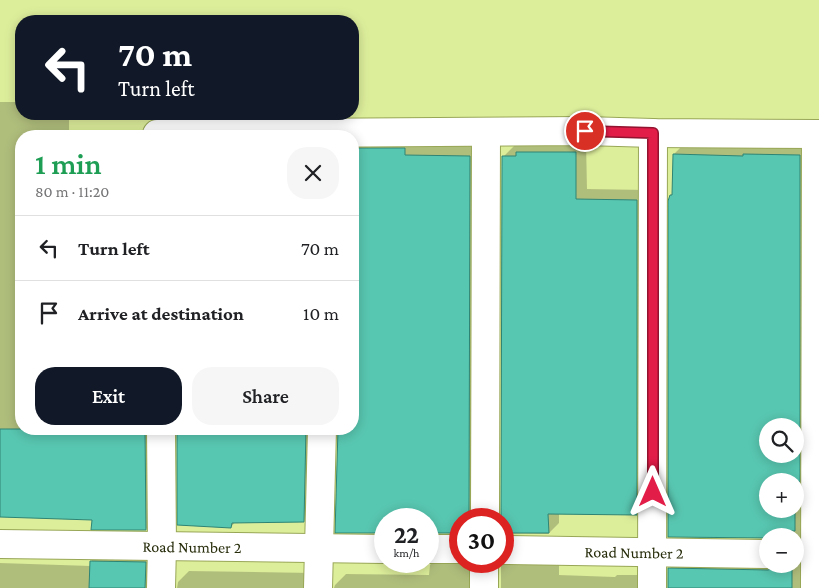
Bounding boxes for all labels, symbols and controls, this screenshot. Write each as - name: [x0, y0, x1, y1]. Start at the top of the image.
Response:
- icon: left: [35, 35, 100, 100]
- text: 70 m: [118, 35, 192, 74]
- text: Turn left: [118, 76, 195, 101]
- pin: [564, 110, 606, 152]
- icon: arrive: [571, 117, 599, 145]
- text: 1 min: [35, 147, 102, 180]
- button: close: [287, 147, 339, 199]
- text: 80 m · 11:20: [35, 183, 109, 200]
- icon: left: [35, 234, 63, 262]
- text: Turn left: [78, 238, 150, 259]
- text: 70 m: [301, 238, 339, 259]
- icon: arrive: [35, 299, 63, 327]
- text: Arrive at destination: [78, 303, 244, 324]
- text: 10 m: [303, 303, 339, 324]
- button: Exit: [35, 367, 182, 425]
- button: Share: [192, 367, 339, 425]
- map controls: [759, 418, 804, 573]
- button: search: [759, 418, 804, 463]
- position arrow: [626, 465, 678, 517]
- button: +: [759, 473, 804, 518]
- speed limit sign: 30: [449, 508, 514, 573]
- text: 22: [394, 521, 419, 548]
- button: −: [759, 528, 804, 573]
- street label: Road Number 2: [142, 537, 242, 556]
- street label: Road Number 2: [584, 543, 684, 561]
- text: km/h: [394, 546, 419, 560]

